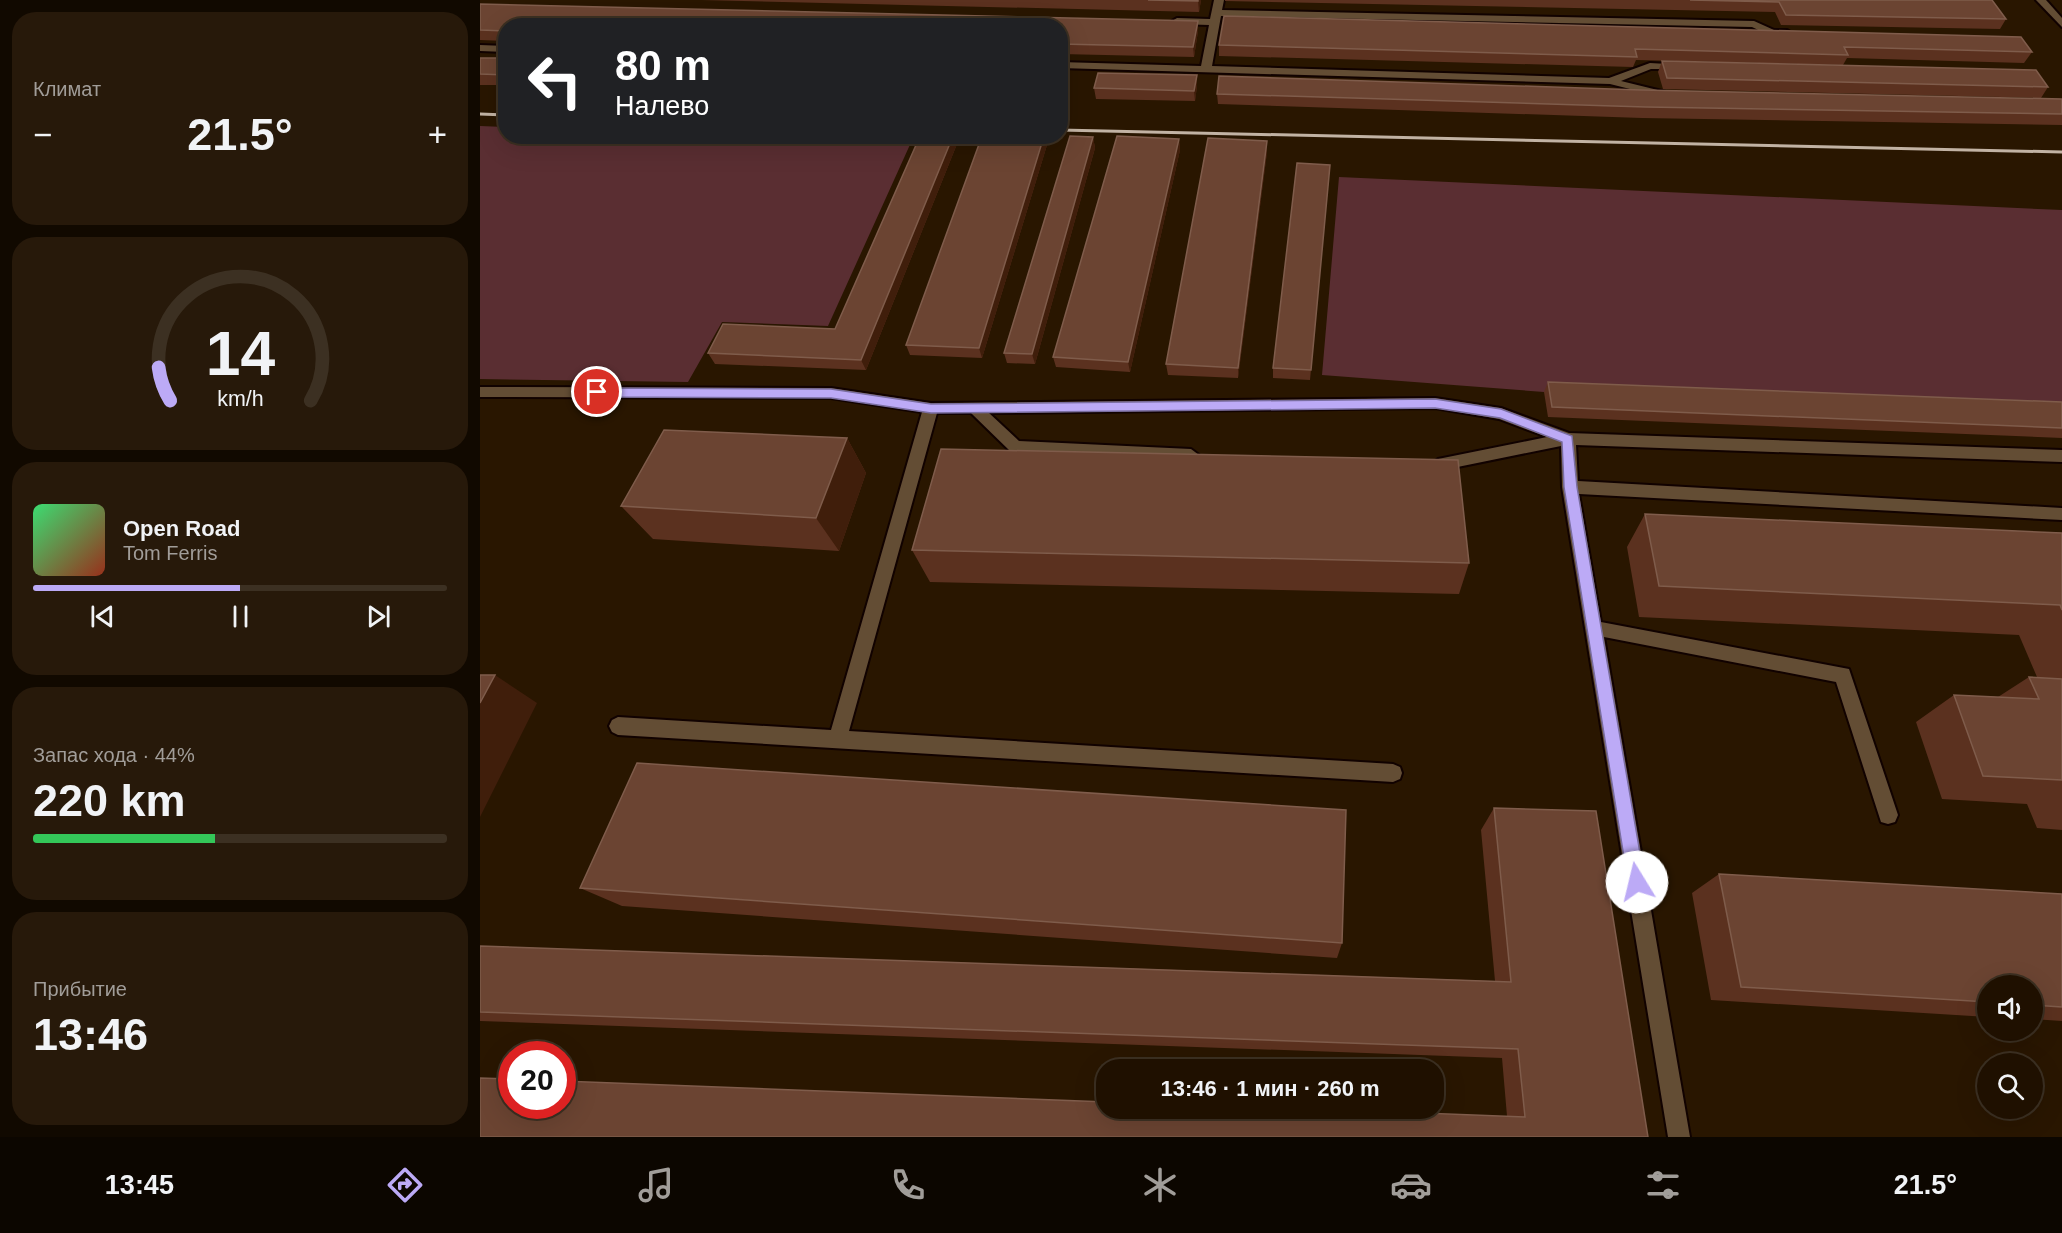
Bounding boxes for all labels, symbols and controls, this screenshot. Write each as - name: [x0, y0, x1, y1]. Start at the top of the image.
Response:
- icon: left: [516, 42, 594, 120]
- text: 80 m: [615, 42, 711, 89]
- text: Климат: [33, 78, 101, 100]
- text: Налево: [615, 91, 709, 121]
- text: 21.5°: [187, 109, 293, 160]
- text: −: [33, 116, 52, 153]
- text: +: [428, 116, 447, 153]
- text: 14: [205, 319, 275, 388]
- pin: [571, 366, 622, 417]
- icon: arrive: [580, 375, 613, 408]
- text: km/h: [217, 387, 263, 411]
- text: Open Road: [123, 516, 240, 541]
- text: Tom Ferris: [123, 542, 217, 564]
- icon: previous: [86, 600, 119, 633]
- icon: pause: [224, 600, 257, 633]
- icon: next: [362, 600, 395, 633]
- text: Запас хода · 44%: [33, 744, 195, 766]
- text: 220 km: [33, 775, 186, 826]
- position arrow: [1605, 850, 1669, 914]
- map controls: [1977, 975, 2043, 1119]
- button: sound: [1977, 975, 2043, 1041]
- text: Прибытие: [33, 978, 127, 1000]
- text: 13:46: [33, 1009, 148, 1060]
- speed limit sign: 20: [498, 1041, 576, 1119]
- button: search: [1977, 1053, 2043, 1119]
- text: 13:46 · 1 мин · 260 m: [1160, 1076, 1380, 1101]
- icon: directions: [384, 1164, 426, 1206]
- icon: music: [635, 1164, 677, 1206]
- icon: phone: [887, 1164, 929, 1206]
- icon: climate: [1139, 1164, 1181, 1206]
- icon: car: [1390, 1164, 1432, 1206]
- icon: filters: [1642, 1164, 1684, 1206]
- text: 13:45: [105, 1170, 174, 1200]
- text: 21.5°: [1894, 1170, 1957, 1200]

